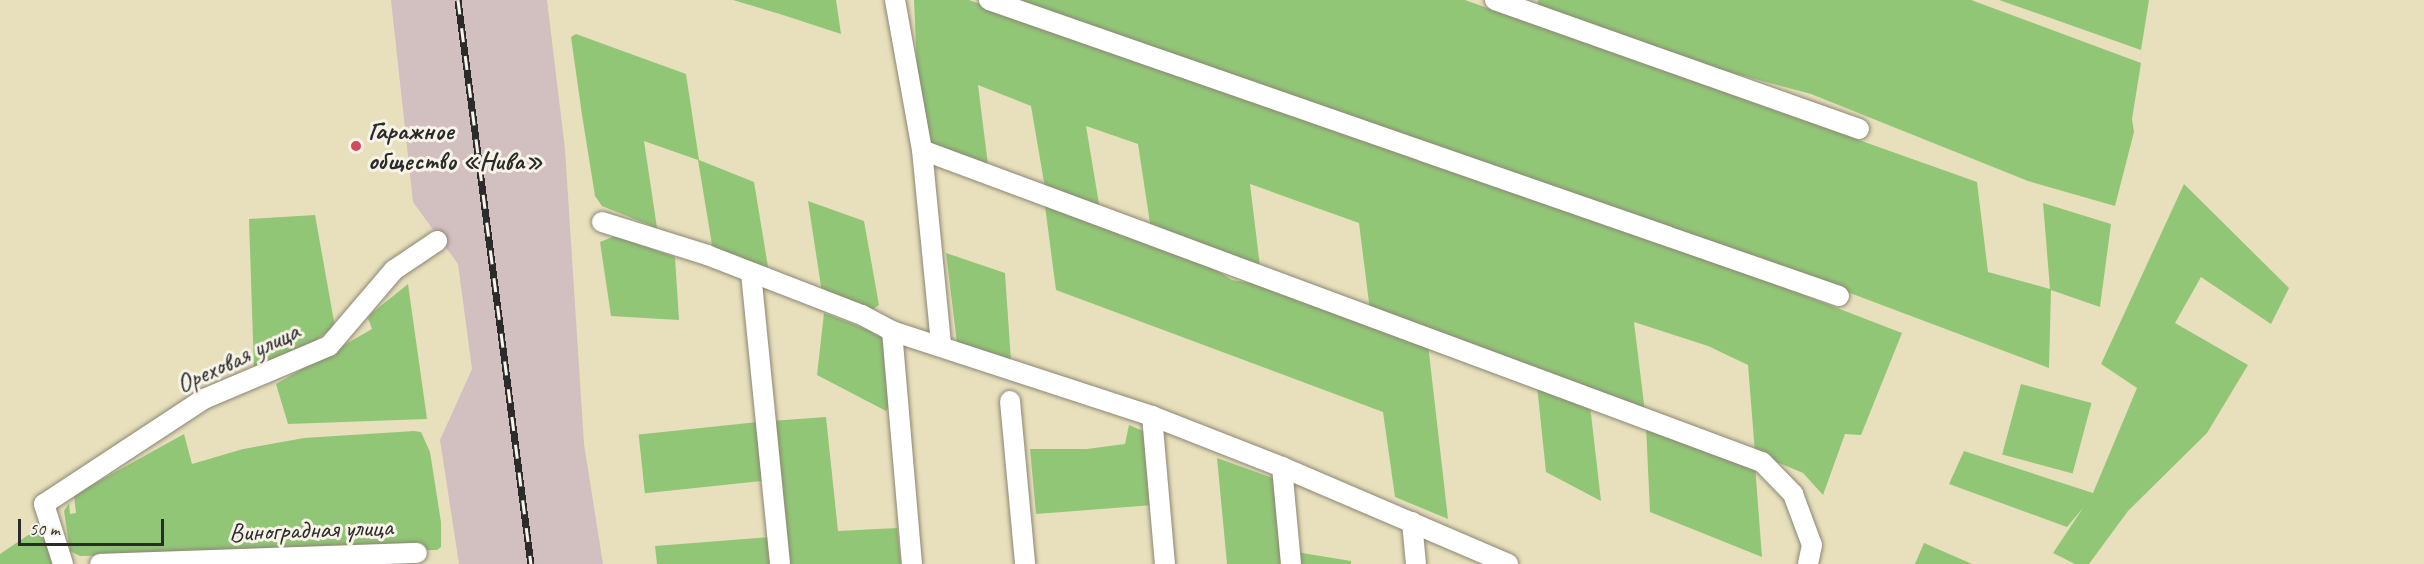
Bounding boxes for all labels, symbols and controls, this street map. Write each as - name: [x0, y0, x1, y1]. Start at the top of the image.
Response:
- place label: Гаражное общество «Нива»: [368, 115, 543, 176]
- marker: Гаражное общество «Нива»: [349, 139, 363, 153]
- street label: Ореховая улица: [171, 316, 305, 400]
- scale bar: [21, 507, 166, 545]
- street label: Виноградная улица: [228, 512, 394, 548]
- text: 50 m: [29, 518, 60, 540]

